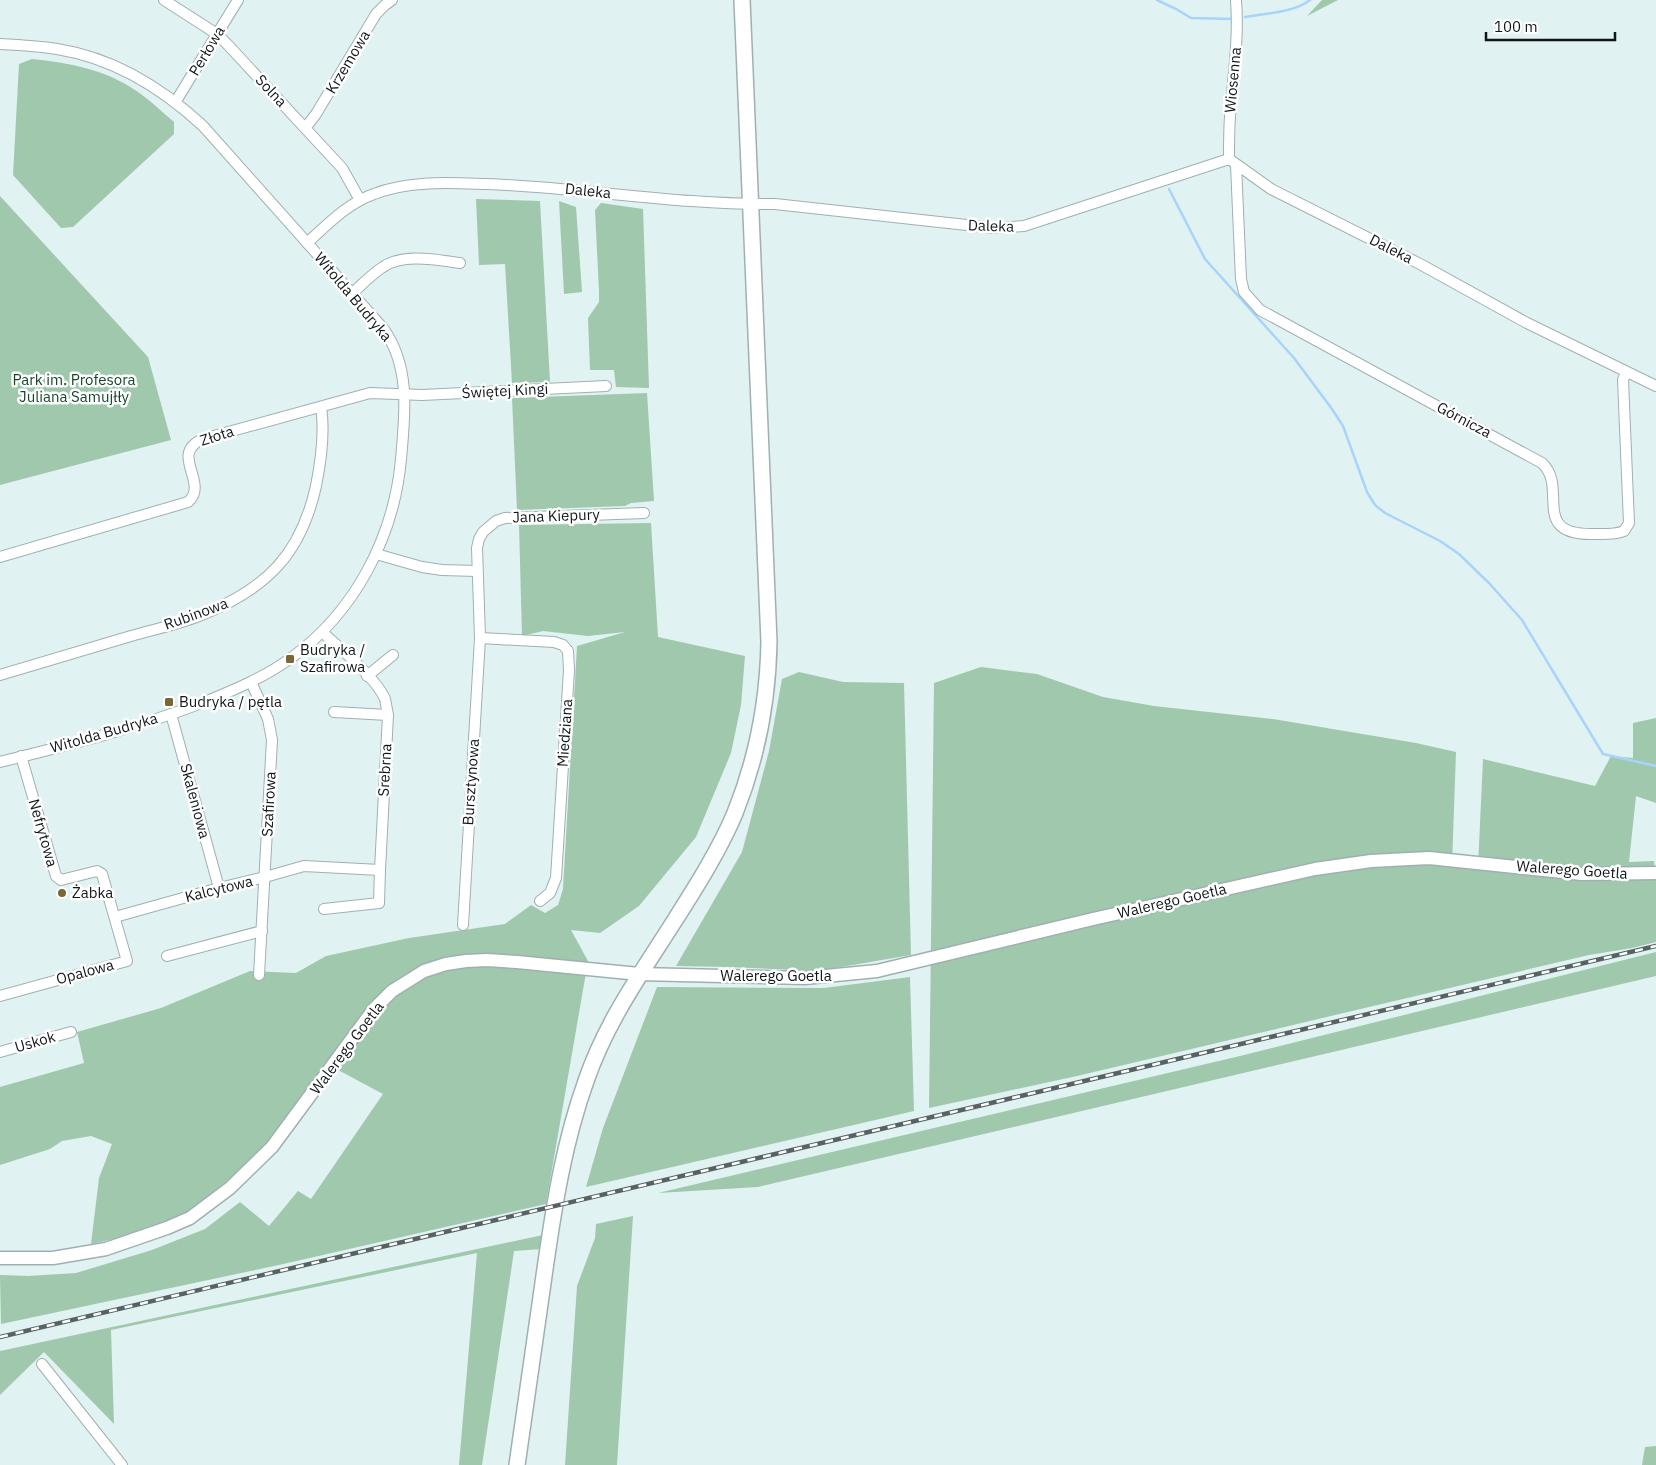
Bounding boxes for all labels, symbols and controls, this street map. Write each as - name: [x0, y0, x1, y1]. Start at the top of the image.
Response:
- scale bar: [1486, 10, 1615, 42]
- text: 100 m: [1494, 17, 1538, 36]
- street label: Perłowa: [184, 23, 229, 79]
- street label: Krzemowa: [321, 27, 374, 97]
- street label: Wiosenna: [1220, 46, 1245, 114]
- street label: Solna: [252, 70, 291, 111]
- street label: Daleka: [564, 179, 612, 202]
- street label: Daleka: [968, 215, 1014, 236]
- street label: Daleka: [1366, 230, 1416, 268]
- street label: Witolda Budryka: [310, 248, 396, 345]
- park label: Park im. Profesora Juliana Samujłły: [12, 370, 136, 406]
- street label: Świętej Kingi: [461, 379, 549, 402]
- street label: Górnicza: [1434, 397, 1495, 442]
- street label: Złota: [197, 421, 236, 450]
- street label: Jana Kiepury: [512, 504, 601, 527]
- street label: Rubinowa: [161, 593, 230, 634]
- place label: Budryka / Szafirowa: [300, 640, 366, 676]
- marker: Budryka / Szafirowa: [284, 653, 296, 665]
- place label: Budryka / pętla: [179, 692, 282, 711]
- marker: Budryka / pętla: [163, 696, 175, 708]
- street label: Miedziana: [553, 698, 576, 768]
- street label: Witolda Budryka: [48, 708, 160, 757]
- street label: Bursztynowa: [458, 738, 483, 826]
- street label: Srebrna: [374, 743, 395, 797]
- street label: Skaleniowa: [176, 761, 215, 840]
- street label: Szafirowa: [257, 771, 280, 837]
- street label: Nefrytowa: [25, 797, 62, 869]
- street label: Walerego Goetla: [1516, 856, 1628, 883]
- street label: Kalcytowa: [183, 871, 255, 906]
- street label: Walerego Goetla: [1115, 879, 1228, 922]
- place label: Żabka: [72, 883, 113, 902]
- marker: Żabka: [56, 887, 68, 899]
- street label: Opalowa: [54, 955, 116, 988]
- street label: Walerego Goetla: [720, 966, 832, 985]
- street label: Walerego Goetla: [305, 997, 388, 1098]
- street label: Uskok: [12, 1027, 57, 1056]

